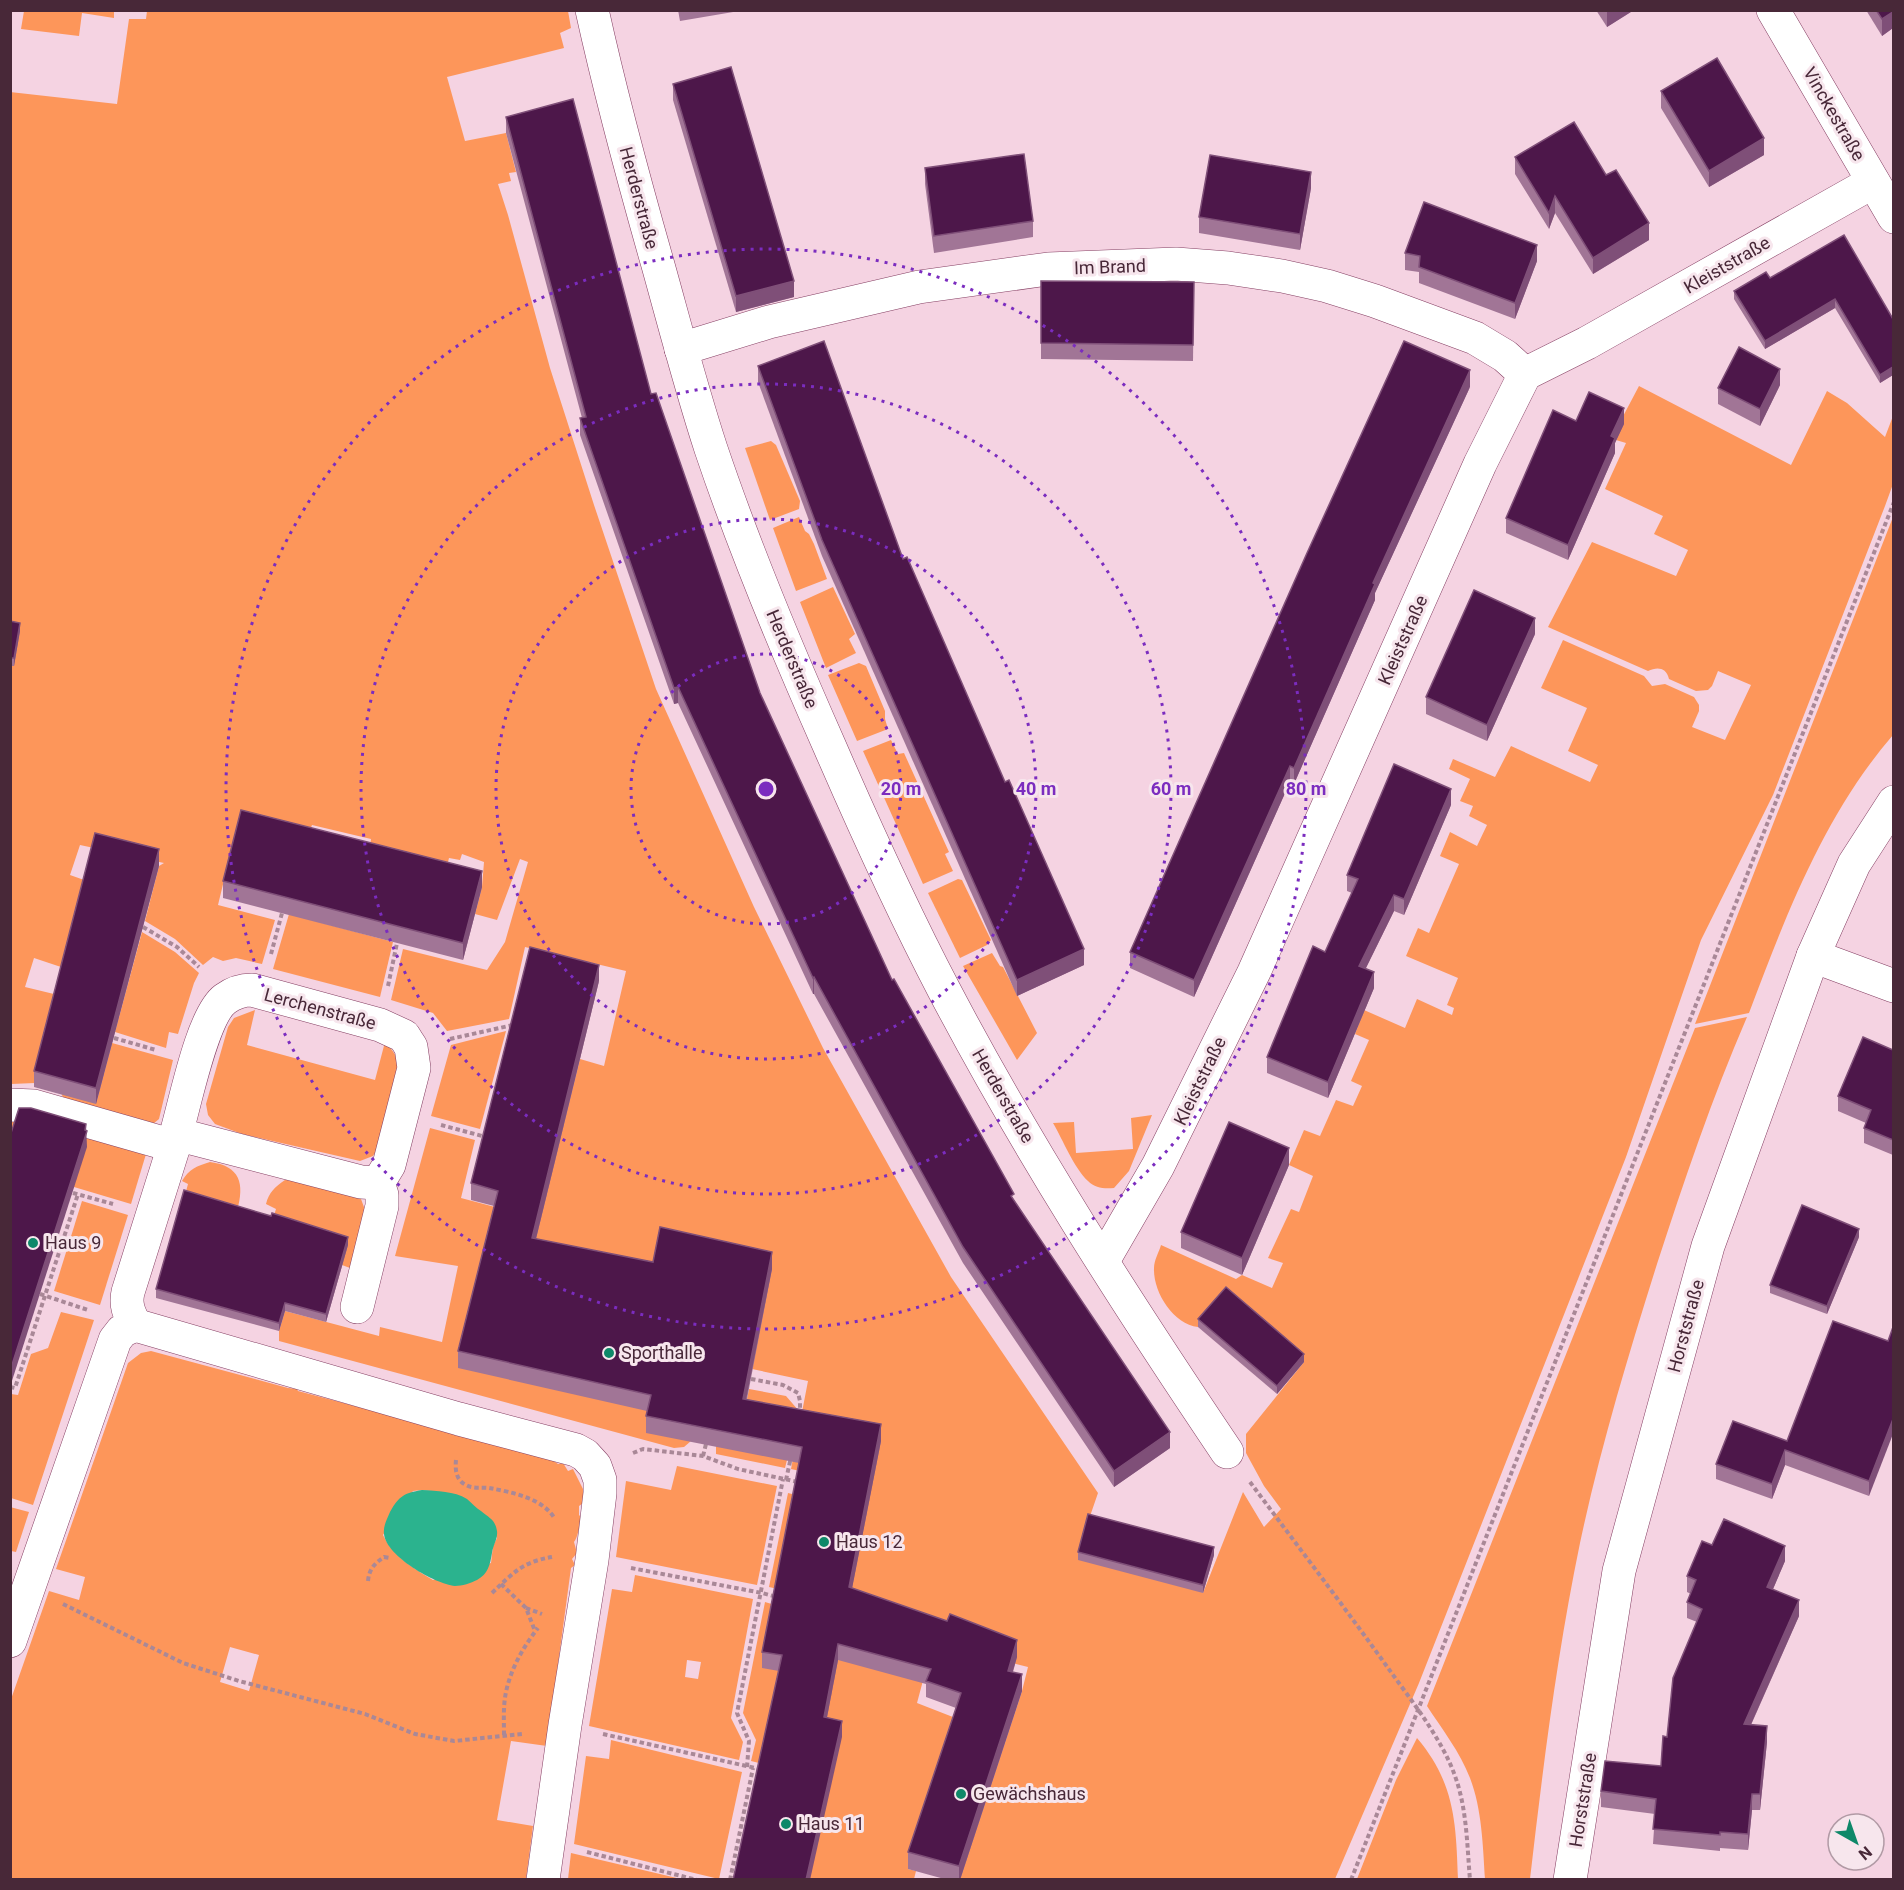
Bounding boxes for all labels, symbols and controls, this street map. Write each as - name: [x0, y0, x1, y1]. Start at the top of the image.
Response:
- street label: Vinckestraße: [1799, 63, 1870, 164]
- street label: Herderstraße: [616, 144, 663, 251]
- street label: Kleiststraße: [1680, 232, 1773, 298]
- street label: Im Brand: [1074, 255, 1146, 278]
- street label: Kleiststraße: [1373, 592, 1432, 688]
- street label: Herderstraße: [762, 606, 823, 711]
- text: 20 m: [881, 778, 921, 799]
- text: 40 m: [1016, 778, 1056, 799]
- text: 60 m: [1151, 778, 1191, 799]
- text: 80 m: [1286, 778, 1326, 799]
- centre of rings: [756, 779, 776, 799]
- street label: Lerchenstraße: [262, 983, 378, 1034]
- street label: Kleiststraße: [1169, 1033, 1230, 1128]
- street label: Herderstraße: [968, 1045, 1039, 1147]
- place label: Haus 9: [45, 1232, 101, 1253]
- marker: Haus 9: [26, 1236, 40, 1250]
- street label: Horststraße: [1663, 1277, 1708, 1375]
- place label: Sporthalle: [621, 1342, 703, 1363]
- marker: Sporthalle: [602, 1346, 616, 1360]
- place label: Haus 12: [836, 1531, 903, 1552]
- marker: Haus 12: [817, 1535, 831, 1549]
- street label: Horststraße: [1565, 1751, 1600, 1849]
- place label: Gewächshaus: [973, 1783, 1086, 1804]
- marker: Gewächshaus: [954, 1787, 968, 1801]
- north arrow: [1826, 1812, 1886, 1872]
- place label: Haus 11: [798, 1813, 865, 1834]
- marker: Haus 11: [779, 1817, 793, 1831]
- text: N: [1855, 1842, 1876, 1864]

